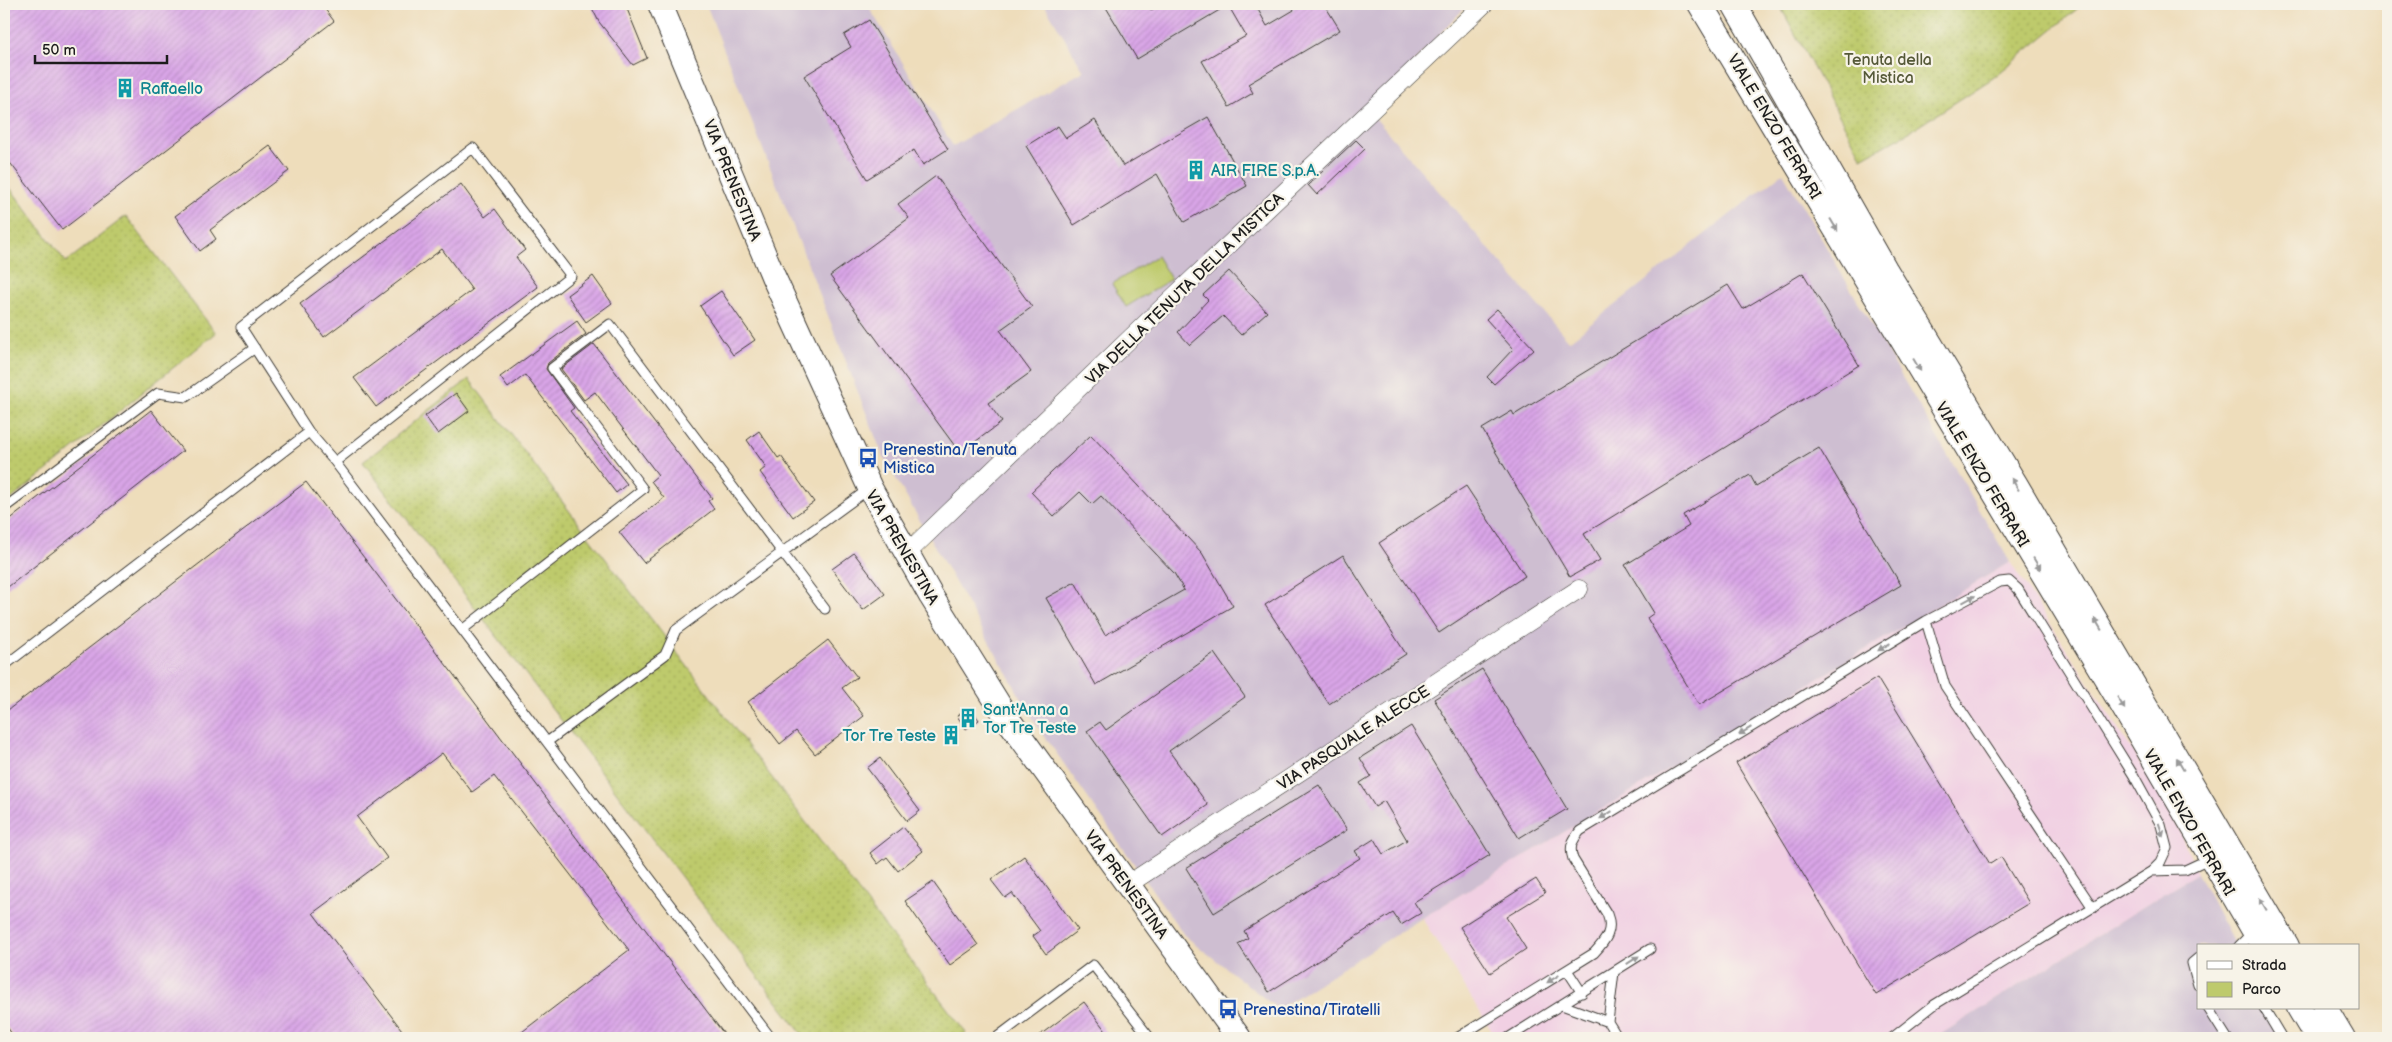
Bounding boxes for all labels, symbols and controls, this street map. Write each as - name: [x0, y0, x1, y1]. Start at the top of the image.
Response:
- scale bar: [35, 32, 168, 64]
- text: 50 m: [42, 41, 76, 60]
- street label: VIALE ENZO FERRARI: [1723, 51, 1825, 203]
- park label: Tenuta della Mistica: [1844, 51, 1932, 88]
- building icon: Raffaello: [114, 77, 136, 99]
- place label: Raffaello: [140, 80, 203, 99]
- street label: VIA PRENESTINA: [699, 117, 765, 244]
- building icon: AIR FIRE S.p.A.: [1185, 159, 1207, 181]
- place label: AIR FIRE S.p.A.: [1211, 162, 1319, 181]
- street label: VIA DELLA TENUTA DELLA MISTICA: [1082, 189, 1288, 389]
- one-way arrow: [1830, 219, 1839, 232]
- one-way arrow: [1913, 358, 1922, 371]
- street label: VIALE ENZO FERRARI: [1931, 399, 2033, 551]
- place label: Prenestina/Tenuta Mistica: [883, 441, 1017, 478]
- bus stop icon: Prenestina/Tenuta Mistica: [857, 447, 879, 469]
- one-way arrow: [2011, 477, 2020, 490]
- street label: VIA PRENESTINA: [861, 487, 942, 609]
- one-way arrow: [2032, 558, 2041, 571]
- one-way arrow: [1961, 595, 1976, 603]
- one-way arrow: [2093, 617, 2102, 630]
- one-way arrow: [1877, 642, 1890, 651]
- street label: VIA PASQUALE ALECCE: [1274, 682, 1433, 795]
- one-way arrow: [2116, 697, 2125, 710]
- place label: Sant'Anna a Tor Tre Teste: [983, 701, 1077, 738]
- building icon: Sant'Anna a Tor Tre Teste: [957, 707, 979, 729]
- building icon: Tor Tre Teste: [940, 724, 962, 746]
- one-way arrow: [1738, 726, 1751, 735]
- place label: Tor Tre Teste: [842, 727, 937, 746]
- street label: VIALE ENZO FERRARI: [2139, 746, 2238, 899]
- one-way arrow: [2176, 757, 2185, 770]
- one-way arrow: [1599, 811, 1612, 820]
- one-way arrow: [2158, 823, 2166, 838]
- street label: VIA PRENESTINA: [1080, 827, 1172, 943]
- one-way arrow: [2258, 897, 2267, 910]
- legend: [2197, 944, 2360, 1010]
- one-way arrow: [1626, 955, 1639, 965]
- text: Strada: [2242, 956, 2286, 975]
- one-way arrow: [1546, 975, 1559, 984]
- text: Parco: [2242, 980, 2281, 999]
- bus stop icon: Prenestina/Tiratelli: [1217, 998, 1239, 1020]
- place label: Prenestina/Tiratelli: [1243, 1001, 1380, 1020]

